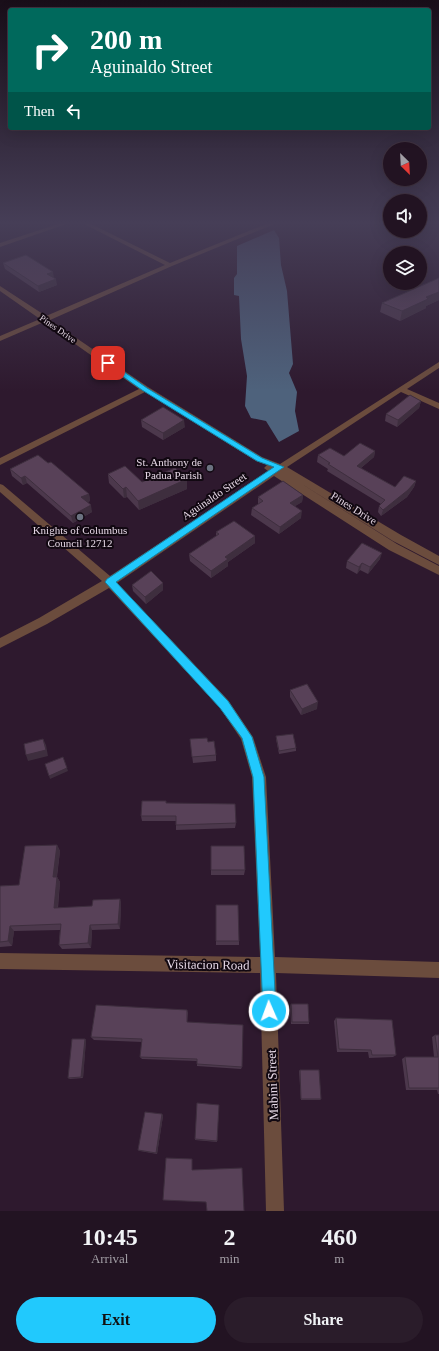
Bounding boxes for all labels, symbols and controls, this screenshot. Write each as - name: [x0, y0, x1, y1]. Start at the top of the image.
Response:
- icon: right: [24, 24, 76, 76]
- text: 200 m: [90, 24, 162, 55]
- text: Aguinaldo Street: [90, 57, 212, 77]
- icon: left: [63, 100, 85, 122]
- text: Then: [24, 103, 55, 119]
- north arrow: [383, 142, 427, 186]
- map controls: [383, 142, 427, 290]
- button: sound: [383, 194, 427, 238]
- button: layers: [383, 246, 427, 290]
- street label: Pines Drive: [38, 313, 78, 345]
- pin: [91, 346, 125, 380]
- icon: arrive: [97, 352, 119, 374]
- place label: St. Anthony de Padua Parish: [136, 456, 202, 481]
- marker: St. Anthony de Padua Parish: [205, 463, 215, 473]
- street label: Aguinaldo Street: [180, 470, 248, 522]
- street label: Pines Drive: [329, 489, 379, 527]
- marker: Knights of Columbus Council 12712: [75, 512, 85, 522]
- place label: Knights of Columbus Council 12712: [33, 524, 127, 549]
- street label: Visitacion Road: [166, 956, 250, 973]
- position arrow: [248, 990, 290, 1032]
- street label: Mabini Street: [264, 1049, 281, 1121]
- text: 10:45: [82, 1224, 138, 1250]
- text: 2: [223, 1224, 235, 1250]
- text: 460: [321, 1224, 357, 1250]
- text: Arrival: [91, 1251, 128, 1266]
- text: min: [219, 1251, 240, 1266]
- text: m: [334, 1251, 344, 1266]
- button: Exit: [16, 1297, 216, 1343]
- button: Share: [224, 1297, 423, 1343]

